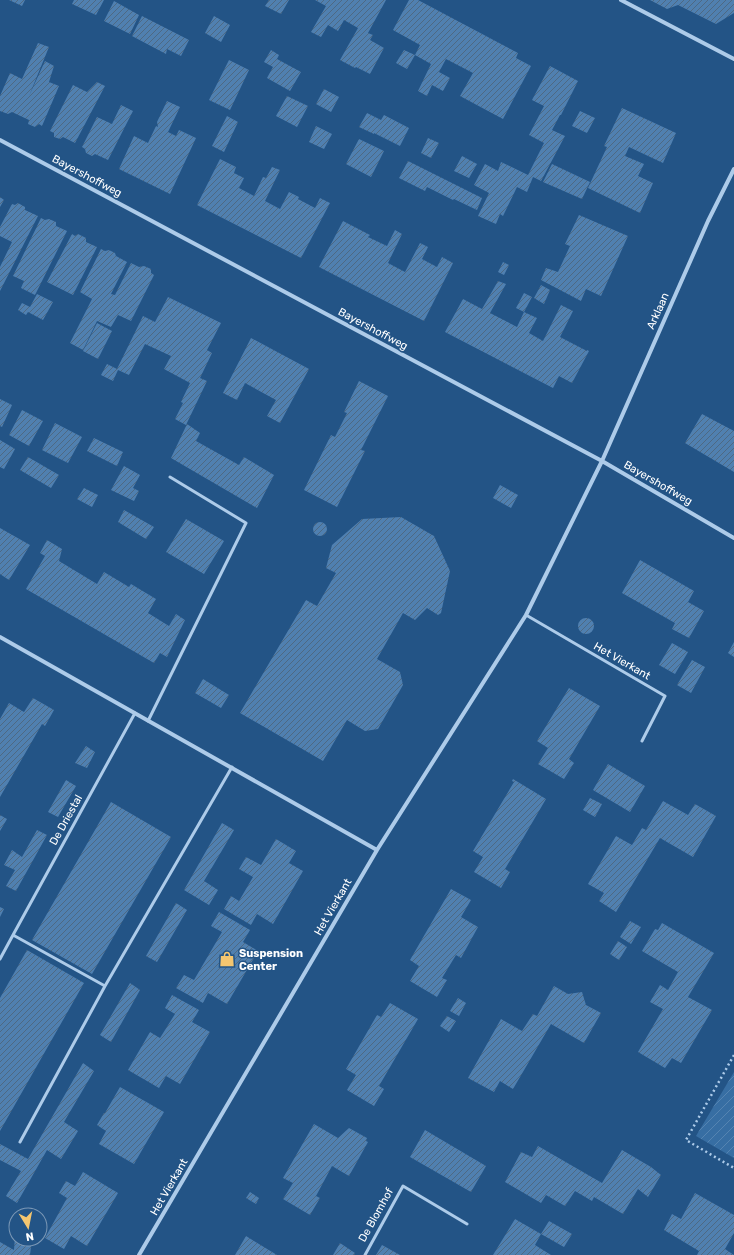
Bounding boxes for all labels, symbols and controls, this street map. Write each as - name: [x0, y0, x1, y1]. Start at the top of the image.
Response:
- street label: Bayershoffweg: [50, 152, 124, 200]
- street label: Arklaan: [644, 291, 672, 331]
- street label: Bayershoffweg: [336, 305, 410, 353]
- street label: Bayershoffweg: [621, 458, 695, 508]
- street label: Het Vierkant: [591, 640, 653, 683]
- street label: De Driestal: [47, 793, 85, 847]
- street label: Het Vierkant: [312, 876, 355, 938]
- place label: Suspension Center: [239, 947, 303, 973]
- shop icon: Suspension Center: [218, 950, 236, 968]
- street label: Het Vierkant: [148, 1156, 191, 1218]
- street label: De Blomhof: [356, 1185, 397, 1244]
- north arrow: [8, 1207, 48, 1247]
- text: N: [25, 1229, 35, 1243]

